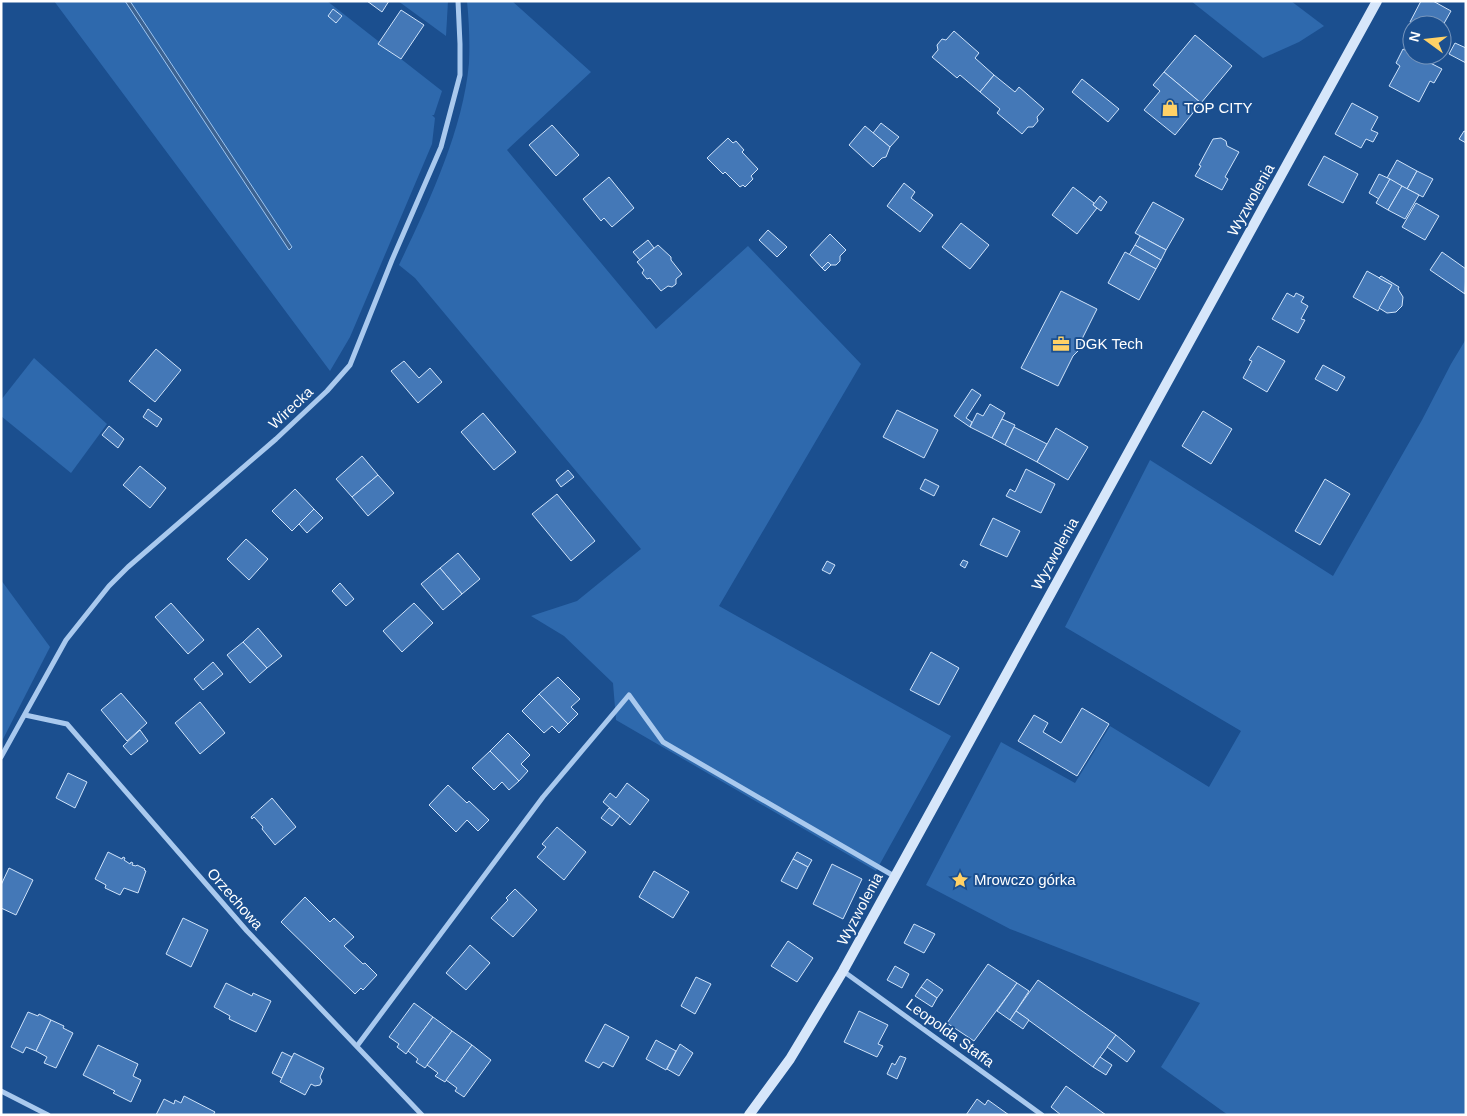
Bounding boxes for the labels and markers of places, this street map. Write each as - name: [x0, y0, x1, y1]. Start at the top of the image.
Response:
- shop icon: TOP CITY: [1160, 98, 1180, 118]
- place label: TOP CITY: [1184, 99, 1253, 116]
- office icon: DGK Tech: [1051, 334, 1071, 354]
- place label: DGK Tech: [1075, 335, 1143, 352]
- place icon: Mrowczo górka: [950, 870, 970, 890]
- place label: Mrowczo górka: [974, 871, 1076, 888]

